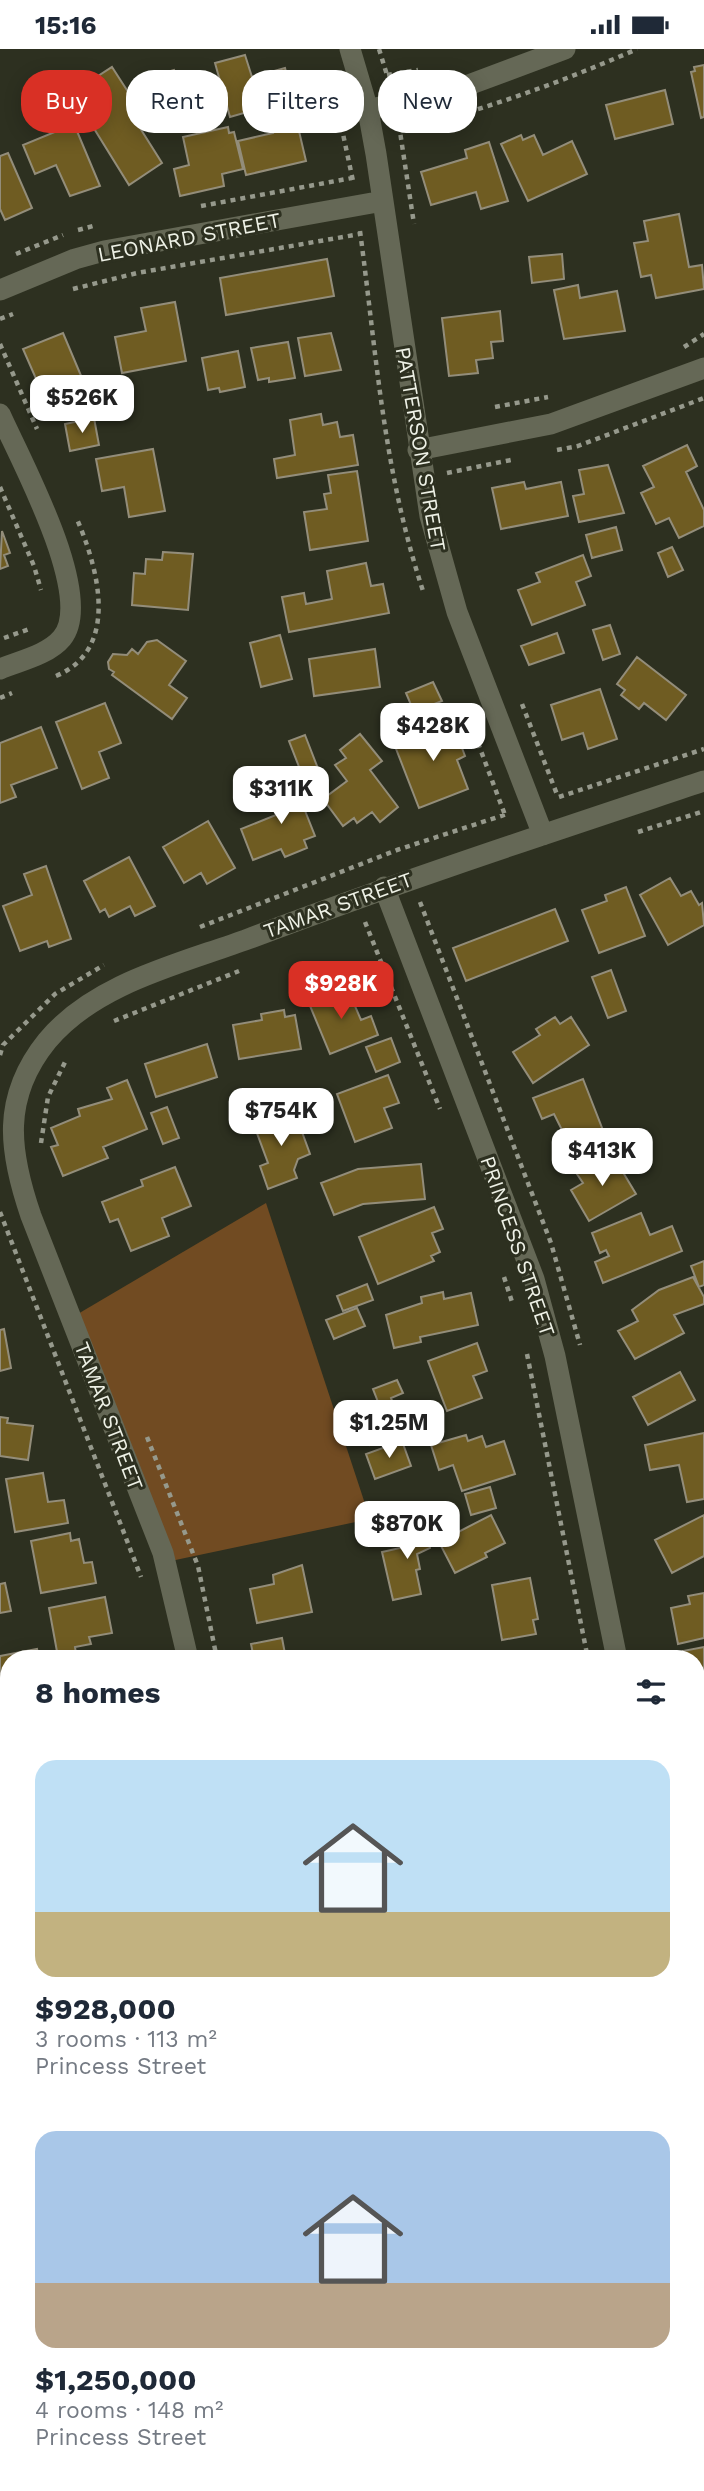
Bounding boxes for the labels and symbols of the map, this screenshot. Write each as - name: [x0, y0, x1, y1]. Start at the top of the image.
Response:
- street label: LEONARD STREET: [95, 207, 283, 267]
- street label: PATTERSON STREET: [391, 345, 451, 554]
- pin: $526K: [33, 375, 131, 435]
- pin: $428K: [384, 703, 482, 763]
- pin: $311K: [232, 767, 330, 826]
- street label: TAMAR STREET: [260, 866, 416, 944]
- pin: $928K: [292, 961, 390, 1021]
- pin: $754K: [232, 1089, 330, 1148]
- pin: $413K: [553, 1129, 651, 1188]
- street label: PRINCESS STREET: [475, 1152, 561, 1340]
- street label: TAMAR STREET: [69, 1338, 149, 1494]
- pin: $1.25M: [332, 1401, 446, 1460]
- pin: $870K: [358, 1501, 456, 1561]

